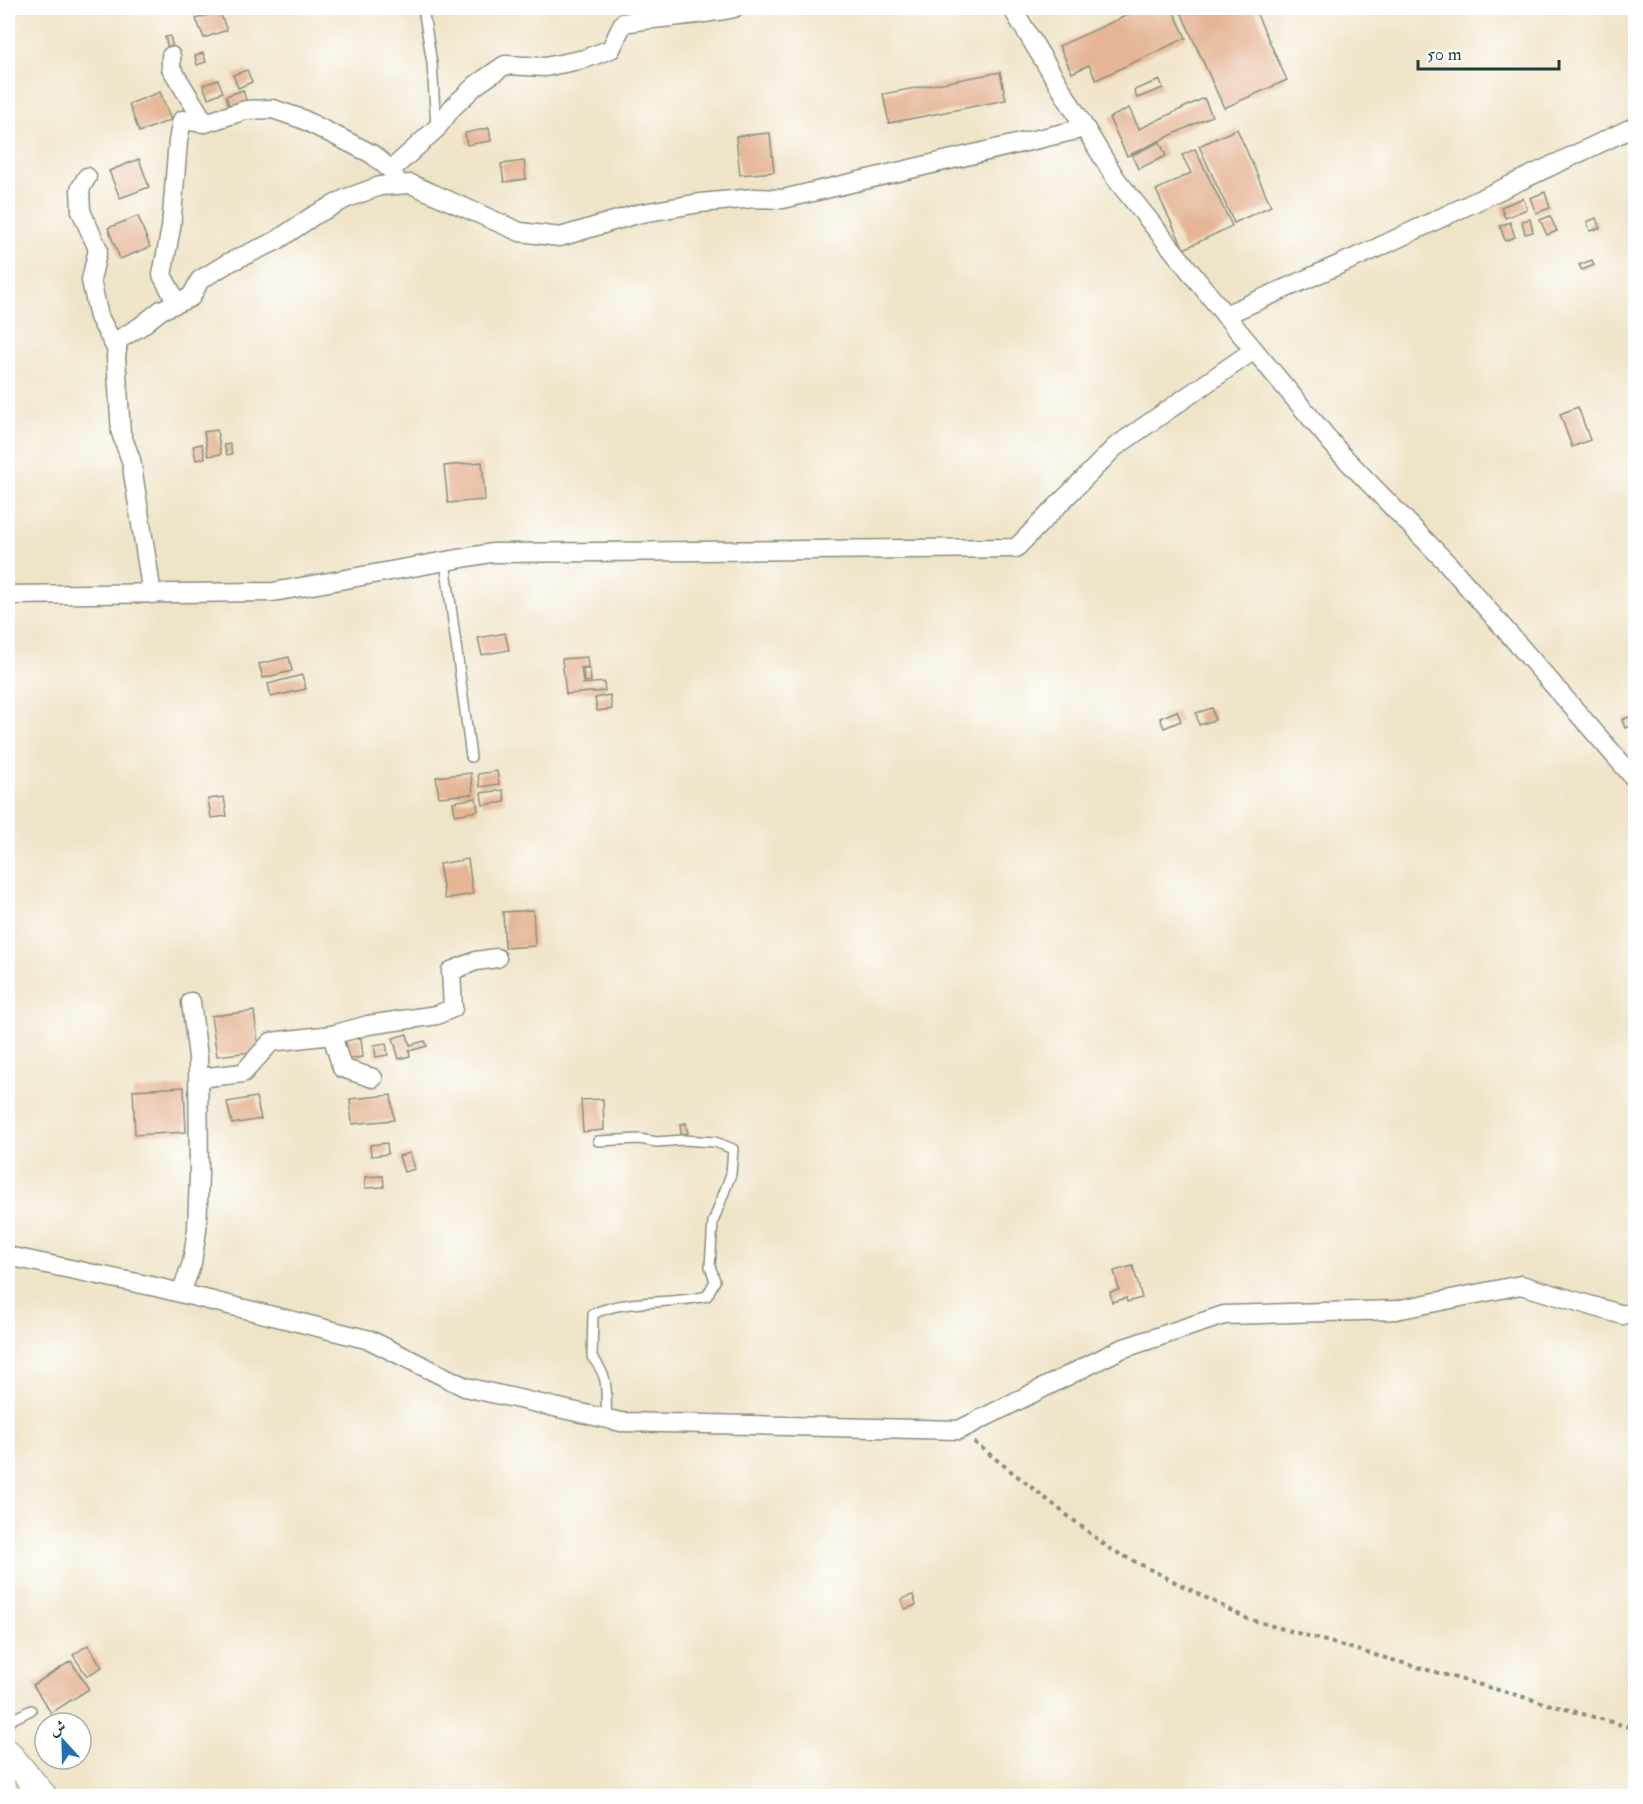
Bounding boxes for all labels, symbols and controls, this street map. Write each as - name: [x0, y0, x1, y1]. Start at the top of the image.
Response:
- scale bar: [1418, 33, 1559, 71]
- text: 50 m: [1427, 43, 1462, 66]
- north arrow: [33, 1711, 93, 1771]
- text: ش: [47, 1716, 69, 1740]

